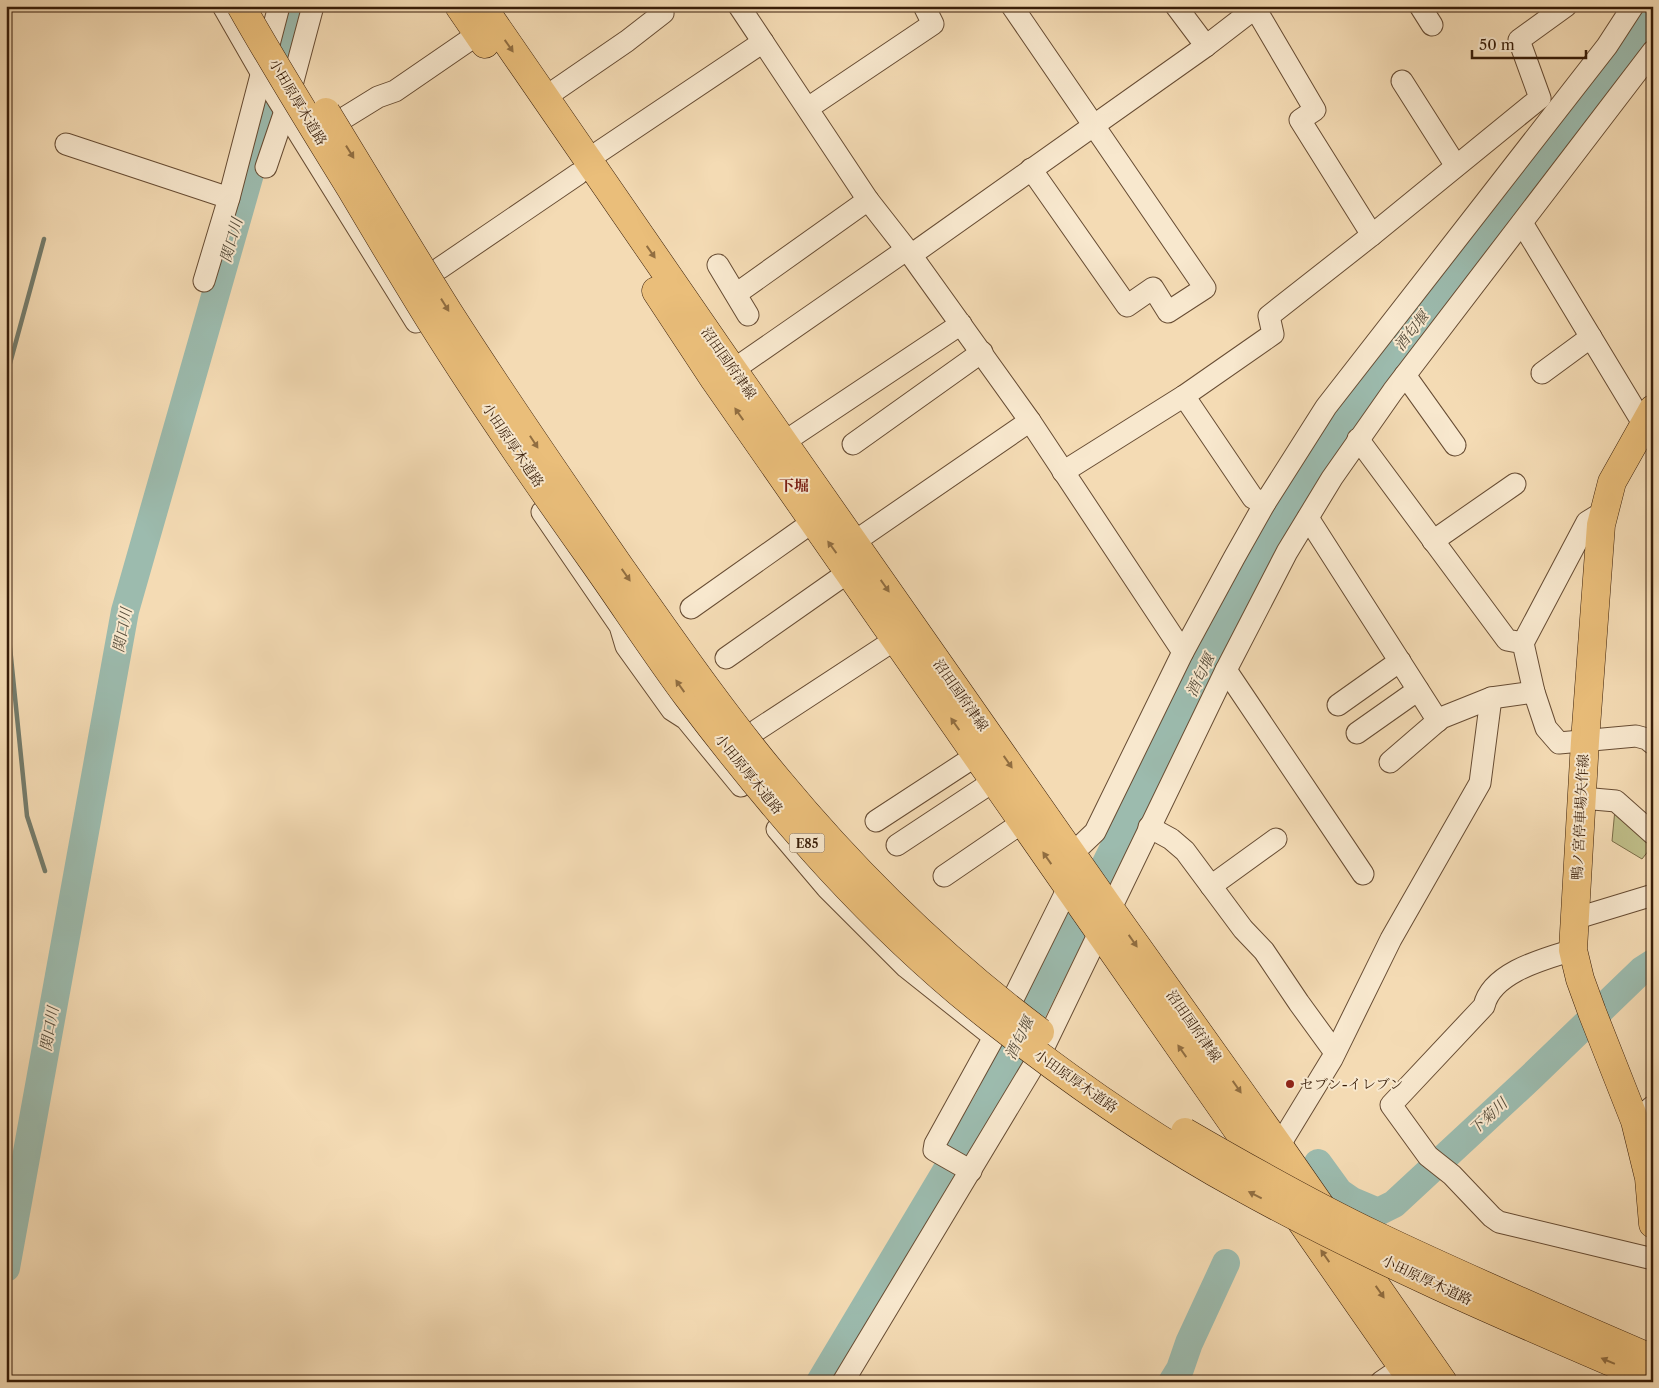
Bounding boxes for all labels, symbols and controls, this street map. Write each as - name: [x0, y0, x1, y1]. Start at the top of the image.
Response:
- scale bar: [1472, 28, 1585, 60]
- text: 50 m: [1479, 35, 1515, 54]
- one-way arrow: [504, 40, 514, 53]
- street label: 小田原厚木道路: [265, 55, 331, 149]
- one-way arrow: [346, 146, 355, 159]
- water label: 関口川: [216, 214, 247, 264]
- one-way arrow: [646, 245, 656, 259]
- one-way arrow: [440, 299, 450, 312]
- water label: 酒匂堰: [1390, 305, 1434, 355]
- street label: 沼田国府津線: [698, 323, 760, 403]
- street label: 小田原厚木道路: [478, 399, 548, 491]
- one-way arrow: [734, 407, 744, 421]
- one-way arrow: [529, 435, 538, 448]
- district label: 下堀: [779, 476, 809, 495]
- one-way arrow: [827, 540, 837, 554]
- one-way arrow: [621, 568, 631, 582]
- one-way arrow: [880, 579, 890, 593]
- water label: 関口川: [108, 604, 136, 654]
- water label: 酒匂堰: [1182, 648, 1220, 699]
- street label: 沼田国府津線: [930, 655, 992, 735]
- one-way arrow: [675, 679, 685, 693]
- one-way arrow: [950, 717, 960, 730]
- street label: 小田原厚木道路: [711, 730, 787, 818]
- street label: 鴨ノ宮停車場矢作線: [1568, 754, 1592, 880]
- one-way arrow: [1003, 755, 1013, 769]
- road number: E85: [790, 834, 824, 852]
- one-way arrow: [1042, 851, 1052, 864]
- one-way arrow: [1128, 934, 1138, 948]
- street label: 沼田国府津線: [1163, 986, 1225, 1066]
- water label: 関口川: [36, 1003, 63, 1053]
- water label: 酒匂堰: [1001, 1011, 1039, 1062]
- one-way arrow: [1177, 1044, 1187, 1058]
- street label: 小田原厚木道路: [1031, 1046, 1121, 1116]
- place label: セブン-イレブン: [1300, 1075, 1403, 1093]
- marker: セブン-イレブン: [1284, 1078, 1296, 1090]
- one-way arrow: [1232, 1080, 1243, 1093]
- water label: 下菊川: [1465, 1092, 1512, 1138]
- one-way arrow: [1248, 1191, 1262, 1199]
- one-way arrow: [1320, 1249, 1330, 1263]
- street label: 小田原厚木道路: [1379, 1251, 1475, 1309]
- one-way arrow: [1375, 1286, 1385, 1299]
- one-way arrow: [1601, 1356, 1615, 1364]

